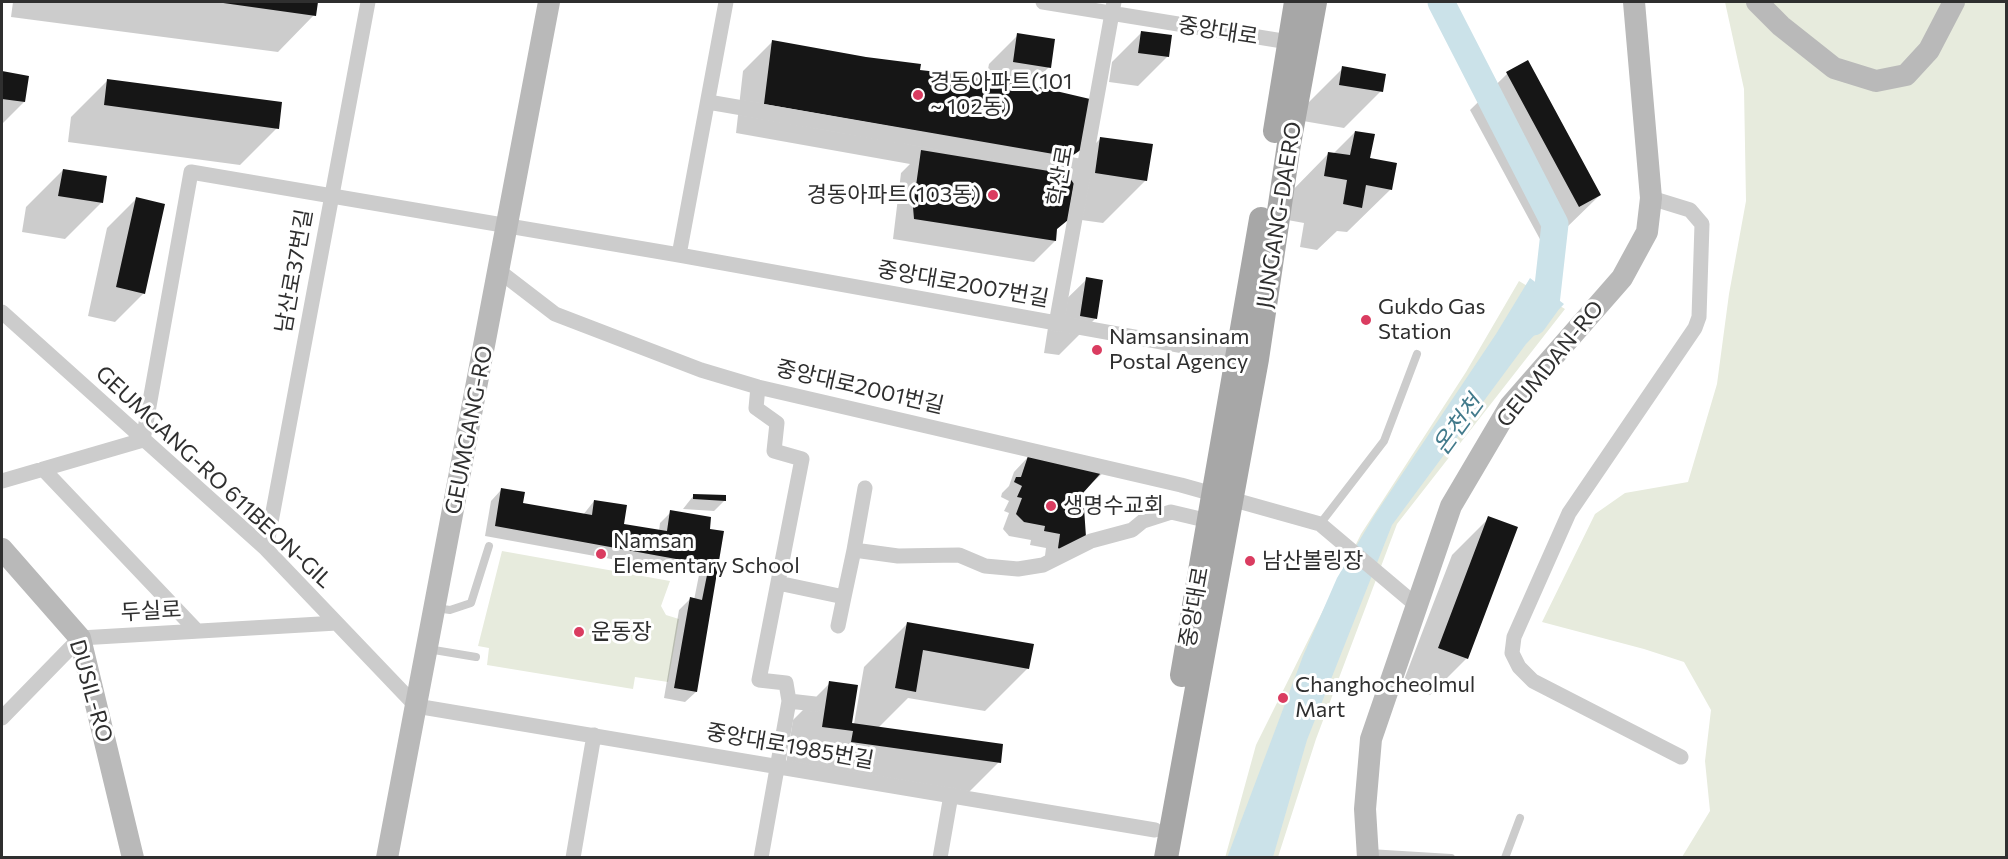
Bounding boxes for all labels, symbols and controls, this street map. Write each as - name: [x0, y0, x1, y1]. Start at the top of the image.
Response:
- street label: 중앙대로: [1176, 12, 1260, 50]
- place label: 경동아파트(101 ~ 102동): [930, 69, 1072, 120]
- marker: 경동아파트(101 ~ 102동): [911, 88, 925, 102]
- street label: JUNGANG-DAERO: [1251, 120, 1307, 310]
- street label: 학산로: [1042, 144, 1078, 208]
- place label: 경동아파트(103동): [807, 182, 981, 208]
- marker: 경동아파트(103동): [986, 188, 1000, 202]
- street label: 남산로37번길: [270, 207, 318, 335]
- street label: 중앙대로2007번길: [875, 256, 1051, 312]
- place label: Gukdo Gas Station: [1378, 294, 1486, 346]
- street label: GEUMDAN-RO: [1491, 295, 1609, 433]
- marker: Gukdo Gas Station: [1359, 313, 1373, 327]
- place label: Namsansinam Postal Agency: [1109, 324, 1249, 376]
- street label: GEUMGANG-RO: [440, 343, 498, 517]
- marker: Namsansinam Postal Agency: [1090, 343, 1104, 357]
- street label: 중앙대로2001번길: [773, 355, 947, 419]
- street label: GEUMGANG-RO 611BEON-GIL: [90, 360, 338, 594]
- water label: 온천천: [1427, 390, 1489, 460]
- place label: 생명수교회: [1063, 493, 1164, 519]
- marker: 생명수교회: [1044, 499, 1058, 513]
- place label: Namsan Elementary School: [613, 528, 800, 580]
- marker: Namsan Elementary School: [594, 547, 608, 561]
- place label: 남산볼링장: [1262, 548, 1363, 574]
- marker: 남산볼링장: [1243, 554, 1257, 568]
- street label: 중앙대로: [1174, 565, 1214, 649]
- street label: 두실로: [120, 596, 182, 626]
- place label: 운동장: [591, 619, 652, 645]
- marker: 운동장: [572, 625, 586, 639]
- street label: DUSIL-RO: [64, 637, 118, 745]
- place label: Changhocheolmul Mart: [1295, 672, 1475, 724]
- marker: Changhocheolmul Mart: [1276, 691, 1290, 705]
- street label: 중앙대로1985번길: [704, 718, 876, 774]

